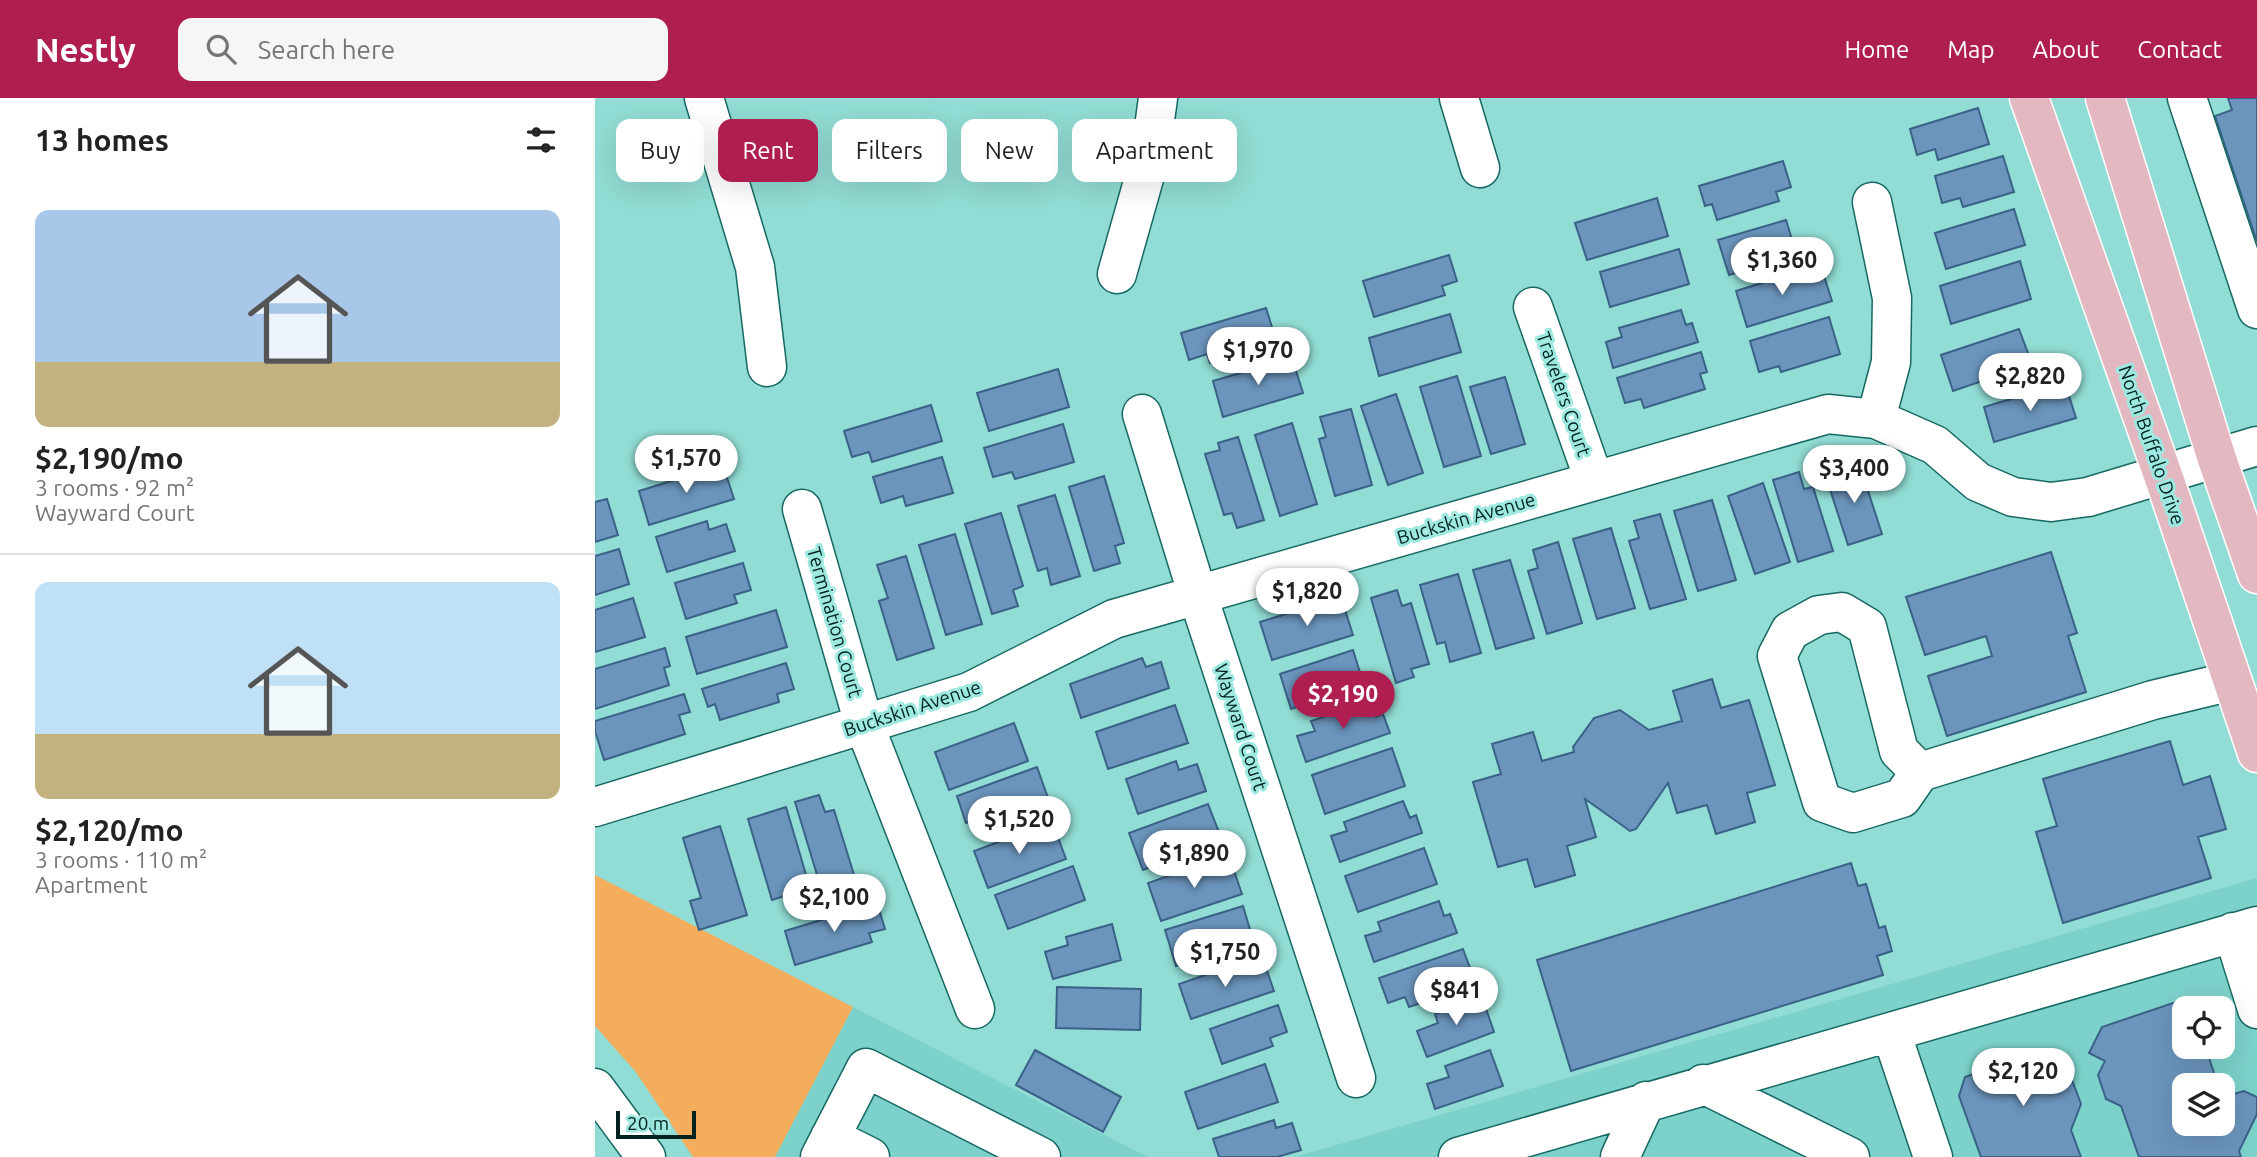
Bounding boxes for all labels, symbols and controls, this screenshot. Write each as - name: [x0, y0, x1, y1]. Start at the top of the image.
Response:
- search box: [178, 18, 668, 81]
- icon: search: [202, 30, 240, 68]
- text: Nestly: [35, 31, 136, 68]
- text: Search here: [258, 35, 395, 64]
- text: Home: [1844, 36, 1909, 63]
- text: Map: [1947, 36, 1994, 63]
- text: About: [2032, 36, 2099, 63]
- text: Contact: [2137, 36, 2222, 63]
- chip: Buy: [616, 119, 704, 182]
- chip: Rent: [718, 119, 818, 182]
- chip: Filters: [832, 119, 947, 182]
- chip: New: [961, 119, 1058, 182]
- chip: Apartment: [1072, 119, 1237, 182]
- icon: filters: [522, 121, 560, 159]
- text: 13 homes: [35, 123, 169, 157]
- pin: $1,360: [1725, 238, 1839, 297]
- text: $1,360: [1747, 247, 1817, 272]
- icon: home: [235, 256, 361, 382]
- pin: $1,970: [1201, 328, 1315, 387]
- street label: Travelers Court: [1532, 329, 1596, 460]
- text: $1,970: [1223, 337, 1293, 362]
- pin: $2,820: [1973, 354, 2087, 413]
- street label: North Buffalo Drive: [2114, 362, 2190, 528]
- text: $2,820: [1995, 363, 2065, 388]
- pin: $1,570: [629, 436, 743, 495]
- text: $2,190/mo: [35, 441, 184, 475]
- text: $1,570: [651, 445, 721, 470]
- pin: $3,400: [1797, 446, 1911, 505]
- text: $3,400: [1819, 455, 1889, 480]
- text: 3 rooms · 92 m²: [35, 475, 194, 500]
- street label: Buckskin Avenue: [1394, 488, 1538, 548]
- text: Wayward Court: [35, 500, 195, 525]
- street label: Termination Court: [803, 544, 867, 700]
- pin: $1,820: [1250, 568, 1364, 628]
- text: $1,820: [1272, 578, 1342, 603]
- icon: home: [235, 628, 361, 754]
- street label: Wayward Court: [1210, 661, 1272, 794]
- pin: $2,190: [1286, 672, 1400, 731]
- street label: Buckskin Avenue: [841, 675, 983, 741]
- text: $2,190: [1308, 681, 1378, 706]
- pin: $1,520: [962, 796, 1076, 856]
- text: $1,520: [984, 806, 1054, 831]
- text: $2,120/mo: [35, 813, 184, 847]
- pin: $1,890: [1137, 830, 1251, 890]
- text: $1,890: [1159, 840, 1229, 865]
- text: 3 rooms · 110 m²: [35, 847, 207, 872]
- text: Apartment: [35, 872, 148, 897]
- pin: $2,100: [777, 874, 891, 934]
- text: $2,100: [799, 884, 869, 909]
- pin: $1,750: [1168, 930, 1282, 989]
- text: $1,750: [1190, 939, 1260, 964]
- pin: $841: [1415, 968, 1497, 1027]
- text: $841: [1430, 977, 1482, 1002]
- map controls: [2172, 996, 2235, 1136]
- button: locate: [2172, 996, 2235, 1059]
- pin: $2,120: [1966, 1048, 2080, 1108]
- text: $2,120: [1988, 1058, 2058, 1083]
- button: layers: [2172, 1073, 2235, 1136]
- scale bar: [616, 1108, 697, 1140]
- text: 20 m: [627, 1112, 669, 1134]

